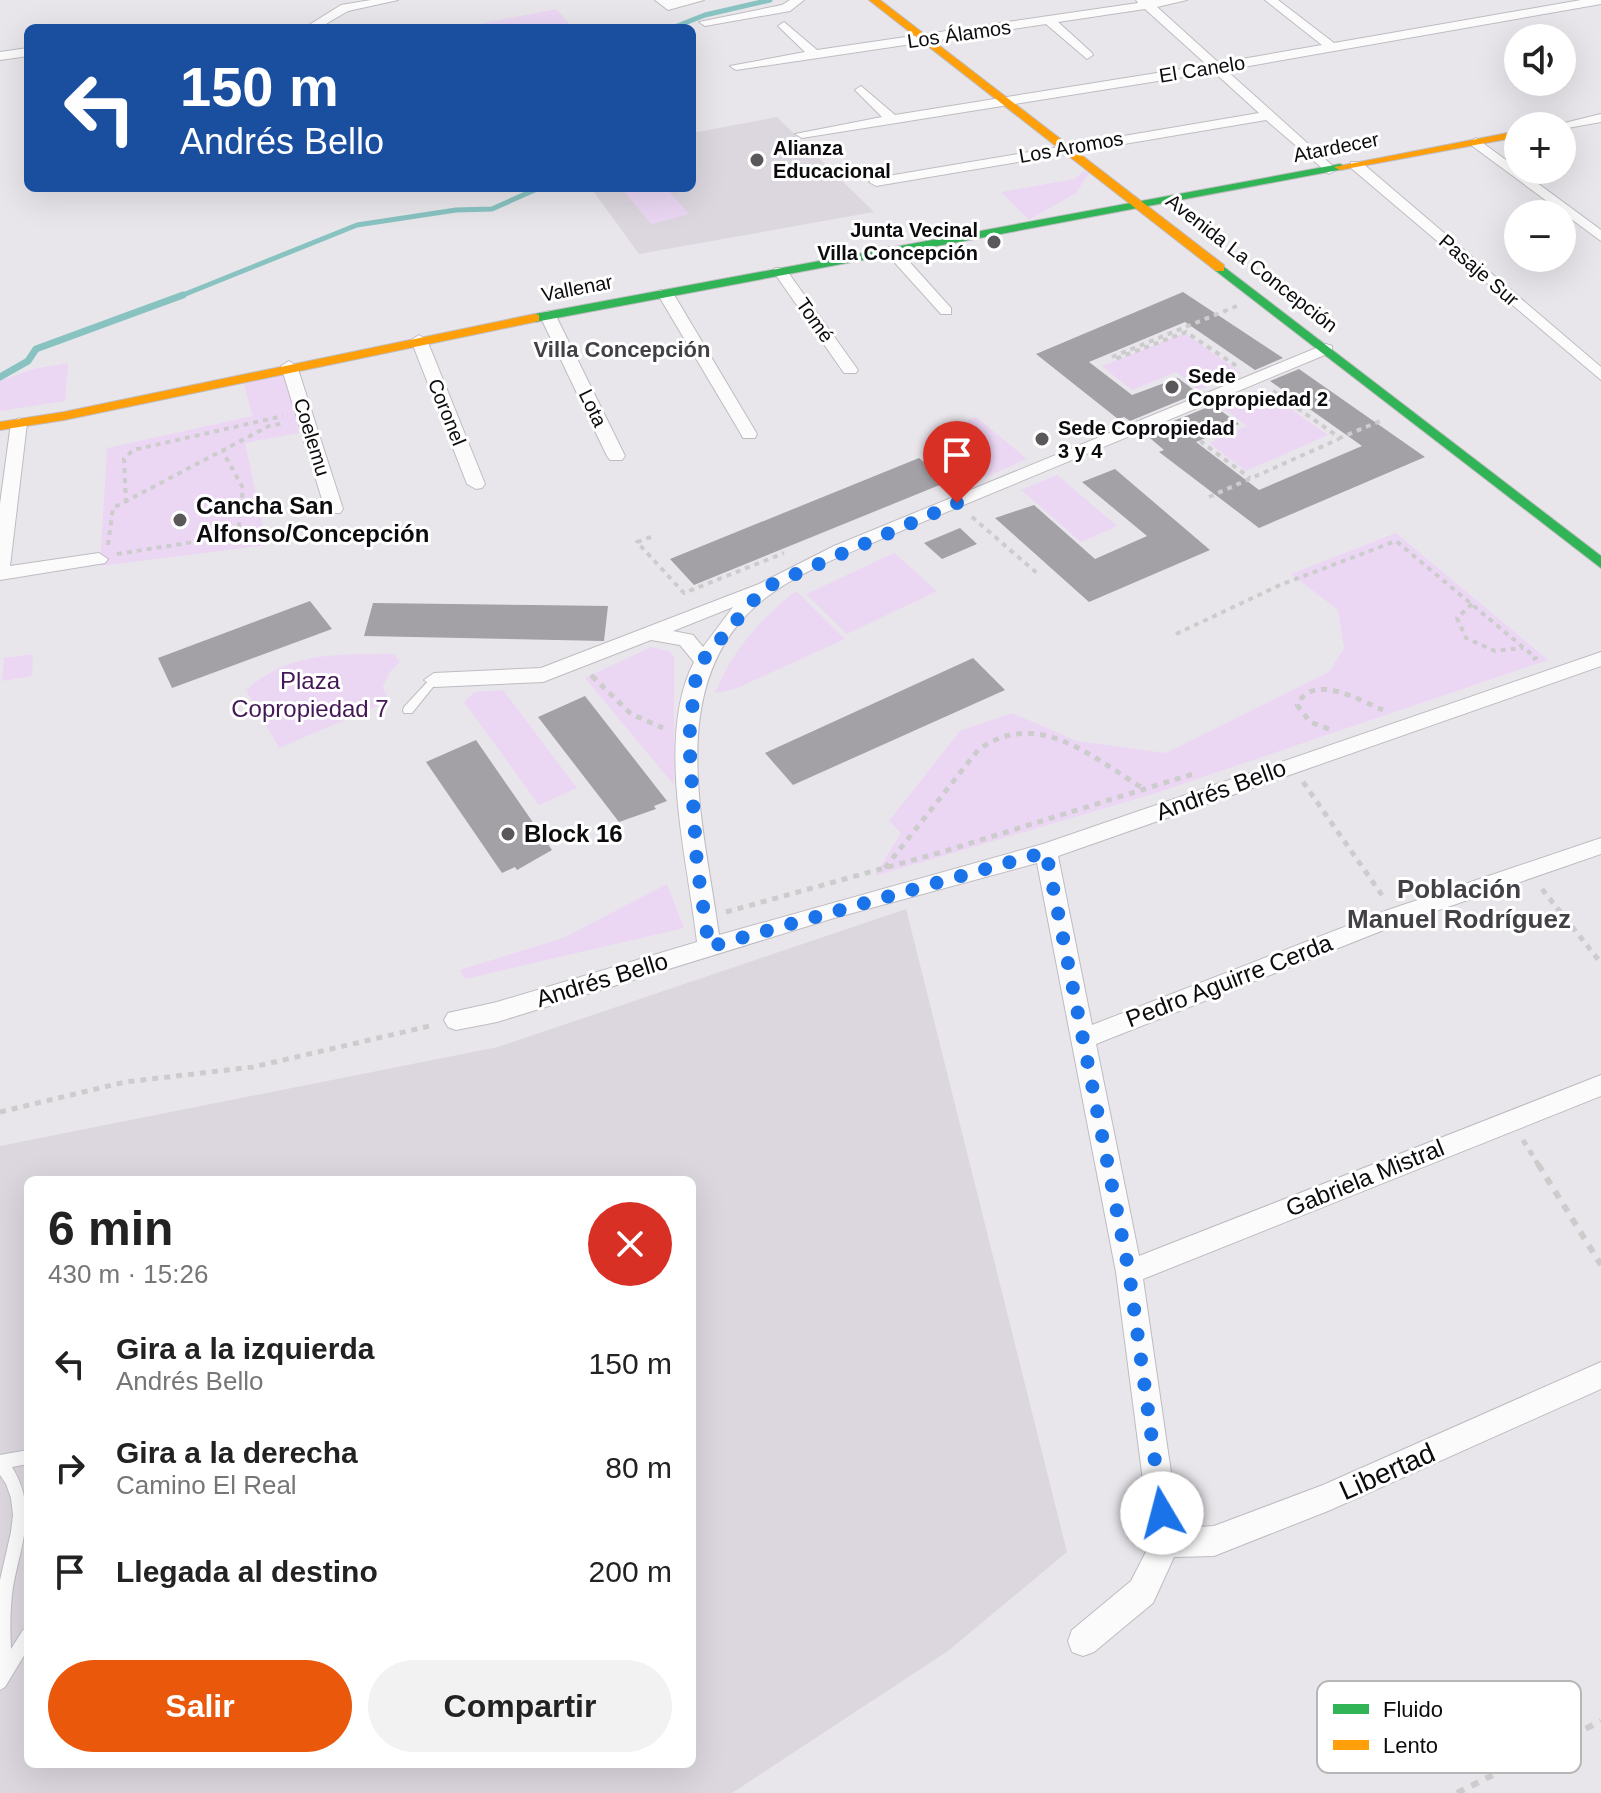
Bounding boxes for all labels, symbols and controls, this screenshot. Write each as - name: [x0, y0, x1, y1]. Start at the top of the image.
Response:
- street label: Los Álamos: [906, 16, 1012, 52]
- map controls: [1504, 24, 1576, 272]
- button: sound: [1504, 24, 1576, 96]
- street label: El Canelo: [1157, 51, 1247, 87]
- text: 150 m: [180, 55, 339, 118]
- icon: left: [48, 56, 152, 160]
- button: +: [1504, 112, 1576, 184]
- text: Andrés Bello: [180, 121, 384, 162]
- street label: Los Aromos: [1017, 127, 1125, 167]
- street label: Atardecer: [1291, 128, 1381, 166]
- place label: Alianza Educacional: [773, 137, 891, 182]
- marker: Alianza Educacional: [748, 151, 766, 169]
- street label: Avenida La Concepción: [1162, 189, 1342, 337]
- button: −: [1504, 200, 1576, 272]
- place label: Junta Vecinal Villa Concepción: [817, 219, 978, 264]
- street label: Pasaje Sur: [1435, 230, 1523, 311]
- marker: Junta Vecinal Villa Concepción: [985, 233, 1003, 251]
- street label: Vallenar: [540, 270, 615, 306]
- street label: Tomé: [792, 294, 838, 346]
- district label: Villa Concepción: [534, 337, 710, 362]
- place label: Sede Copropiedad 2: [1188, 365, 1328, 410]
- street label: Coronel: [424, 375, 470, 449]
- marker: Sede Copropiedad 2: [1163, 378, 1181, 396]
- street label: Lota: [575, 386, 612, 431]
- street label: Coelemu: [290, 396, 334, 478]
- place label: Sede Copropiedad 3 y 4: [1058, 417, 1235, 462]
- pin: [923, 421, 991, 503]
- marker: Sede Copropiedad 3 y 4: [1033, 430, 1051, 448]
- icon: arrive: [935, 433, 979, 477]
- place label: Cancha San Alfonso/Concepción: [196, 492, 429, 547]
- marker: Cancha San Alfonso/Concepción: [171, 511, 189, 529]
- park label: Plaza Copropiedad 7: [231, 667, 389, 722]
- street label: Andrés Bello: [1152, 754, 1289, 825]
- place label: Block 16: [524, 820, 623, 847]
- marker: Block 16: [499, 825, 517, 843]
- district label: Población Manuel Rodríguez: [1347, 874, 1571, 934]
- street label: Pedro Aguirre Cerda: [1122, 928, 1336, 1032]
- street label: Andrés Bello: [533, 947, 671, 1012]
- street label: Gabriela Mistral: [1282, 1134, 1448, 1222]
- text: 6 min: [48, 1202, 173, 1255]
- button: close: [588, 1202, 672, 1286]
- text: 430 m · 15:26: [48, 1259, 208, 1289]
- text: Gira a la izquierda: [116, 1332, 374, 1365]
- icon: left: [48, 1342, 92, 1386]
- text: 150 m: [589, 1347, 672, 1380]
- text: Andrés Bello: [116, 1366, 263, 1396]
- text: Gira a la derecha: [116, 1436, 358, 1469]
- street label: Libertad: [1335, 1437, 1440, 1506]
- icon: right: [48, 1446, 92, 1490]
- text: 80 m: [605, 1451, 672, 1484]
- text: Camino El Real: [116, 1470, 297, 1500]
- position arrow: [1120, 1471, 1204, 1555]
- icon: arrive: [48, 1550, 92, 1594]
- text: Llegada al destino: [116, 1555, 378, 1588]
- text: 200 m: [589, 1555, 672, 1588]
- button: Salir: [48, 1660, 352, 1752]
- button: Compartir: [368, 1660, 672, 1752]
- legend: [1317, 1681, 1581, 1773]
- text: Fluido: [1383, 1697, 1443, 1722]
- text: Lento: [1383, 1733, 1438, 1758]

